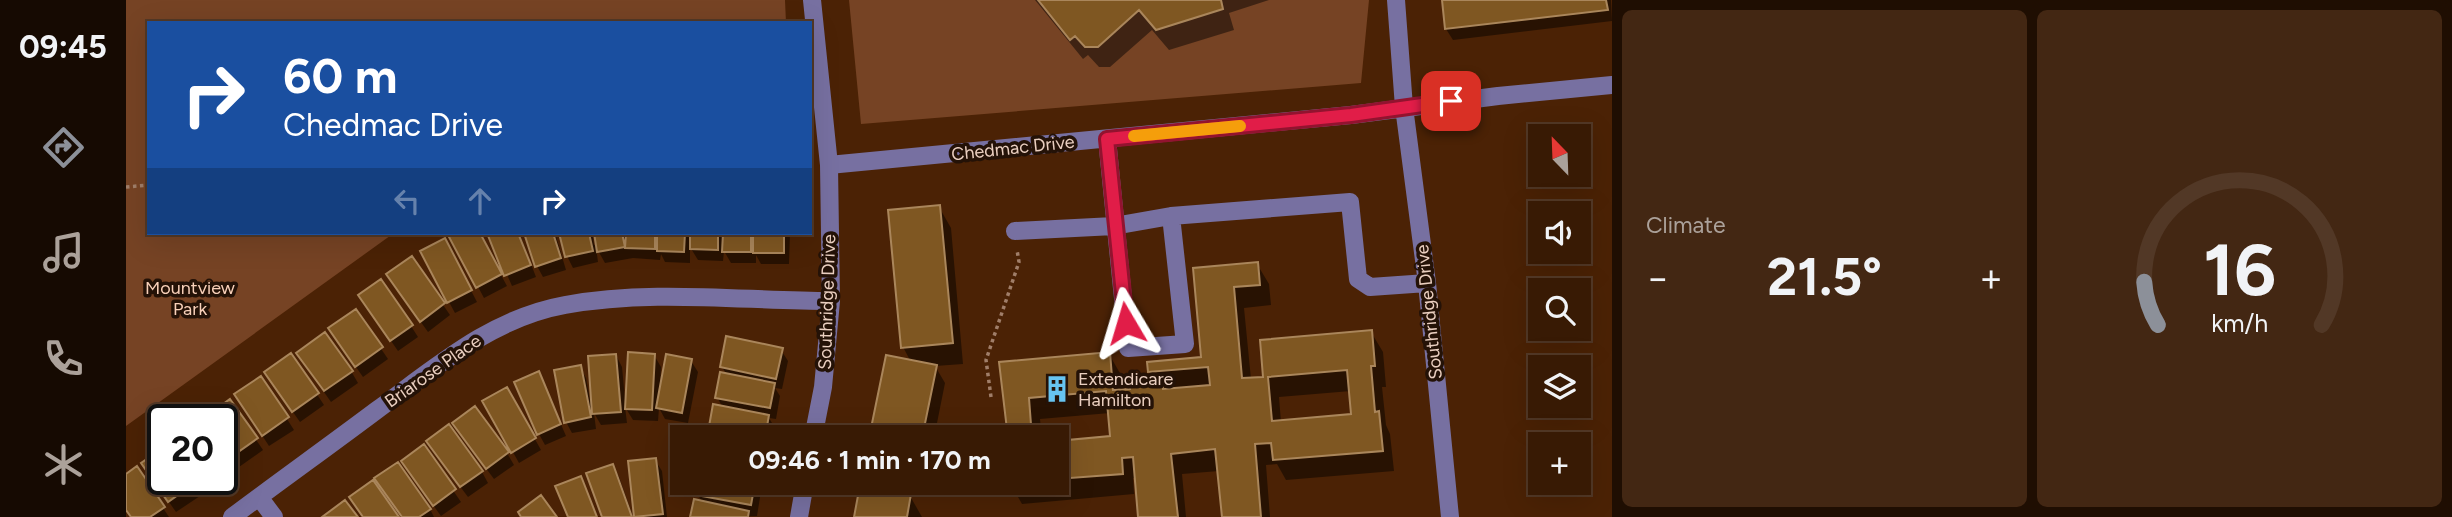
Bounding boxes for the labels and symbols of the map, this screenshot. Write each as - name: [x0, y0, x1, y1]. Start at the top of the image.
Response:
- pin: [1421, 71, 1481, 131]
- north arrow: [1528, 124, 1591, 187]
- street label: Chedmac Drive: [950, 131, 1076, 165]
- street label: Southridge Drive: [814, 234, 840, 370]
- street label: Southridge Drive: [1411, 243, 1447, 381]
- park label: Mountview Park: [145, 277, 235, 320]
- position arrow: [1089, 286, 1163, 360]
- street label: Briarose Place: [381, 330, 486, 412]
- place label: Extendicare Hamilton: [1078, 368, 1174, 411]
- building icon: Extendicare Hamilton: [1042, 374, 1072, 404]
- speed limit sign: 20: [147, 404, 238, 495]

